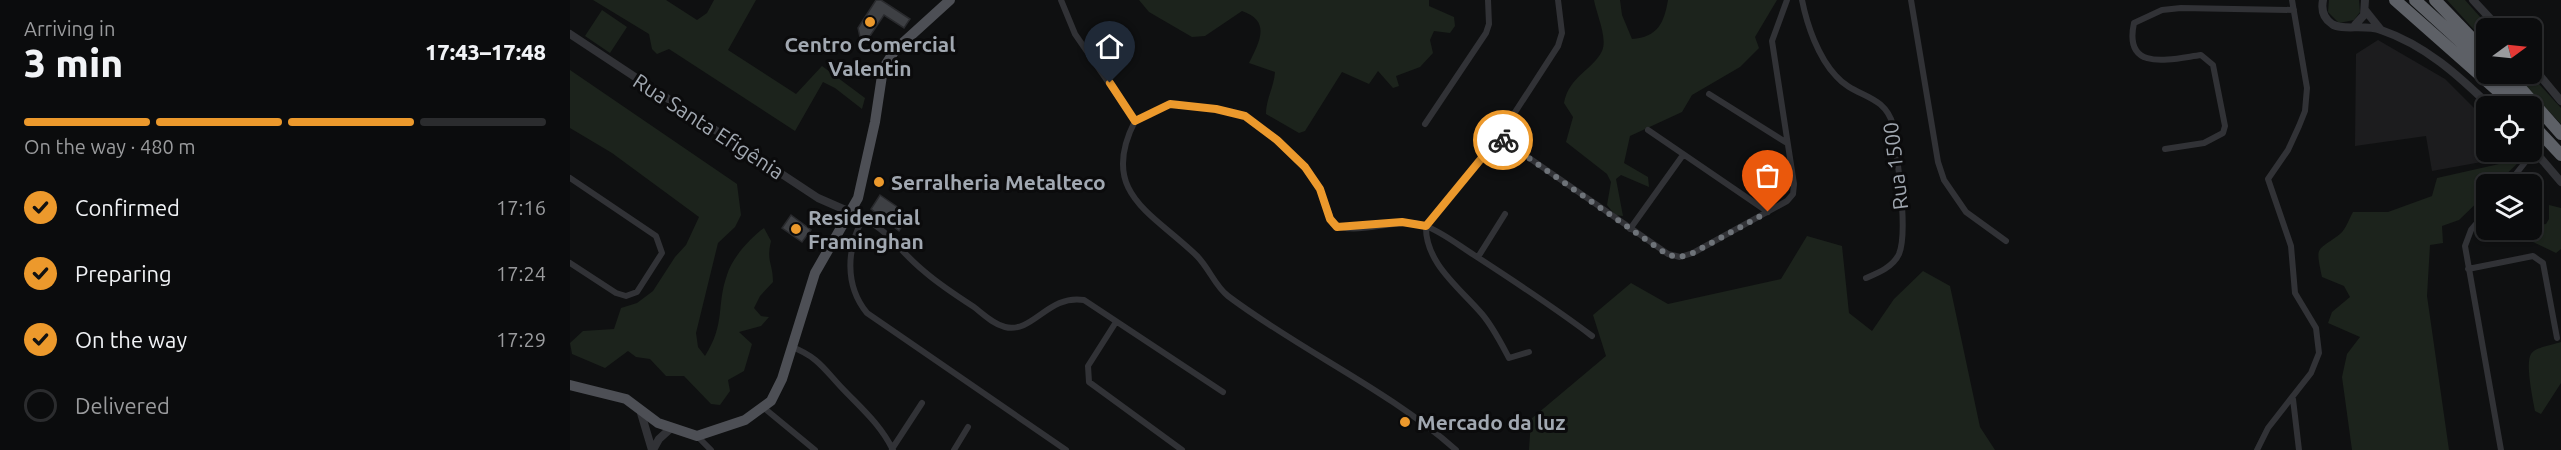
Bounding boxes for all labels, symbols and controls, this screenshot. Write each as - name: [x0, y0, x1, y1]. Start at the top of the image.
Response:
- marker: Centro Comercial Valentin: [863, 15, 877, 29]
- text: Arriving in: [24, 17, 115, 40]
- north arrow: [2476, 18, 2542, 84]
- map controls: [2476, 18, 2542, 240]
- pin: [1084, 21, 1135, 83]
- icon: home: [1093, 30, 1126, 63]
- place label: Centro Comercial Valentin: [784, 32, 956, 80]
- text: 17:43–17:48: [425, 39, 546, 64]
- text: 3 min: [24, 41, 123, 84]
- street label: Rua Santa Efigênia: [629, 68, 789, 184]
- button: locate: [2476, 96, 2542, 162]
- courier: [1473, 110, 1533, 170]
- street label: Rua 1500: [1878, 121, 1912, 211]
- icon: bike: [1487, 124, 1520, 157]
- text: On the way · 480 m: [24, 135, 196, 158]
- pin: [1742, 150, 1793, 212]
- icon: bag: [1751, 159, 1784, 192]
- place label: Serralheria Metalteco: [891, 170, 1106, 194]
- button: layers: [2476, 174, 2542, 240]
- marker: Serralheria Metalteco: [872, 175, 886, 189]
- icon: check: [24, 191, 57, 224]
- text: Confirmed: [75, 195, 180, 220]
- text: 17:16: [496, 196, 546, 219]
- place label: Residencial Framinghan: [808, 205, 924, 253]
- marker: Residencial Framinghan: [789, 222, 803, 236]
- icon: check: [24, 257, 57, 290]
- text: Preparing: [75, 261, 172, 286]
- text: 17:24: [496, 262, 546, 285]
- icon: check: [24, 323, 57, 356]
- text: On the way: [75, 327, 187, 352]
- text: 17:29: [496, 328, 546, 351]
- text: Delivered: [75, 393, 170, 418]
- place label: Mercado da luz: [1417, 410, 1566, 434]
- marker: Mercado da luz: [1398, 415, 1412, 429]

